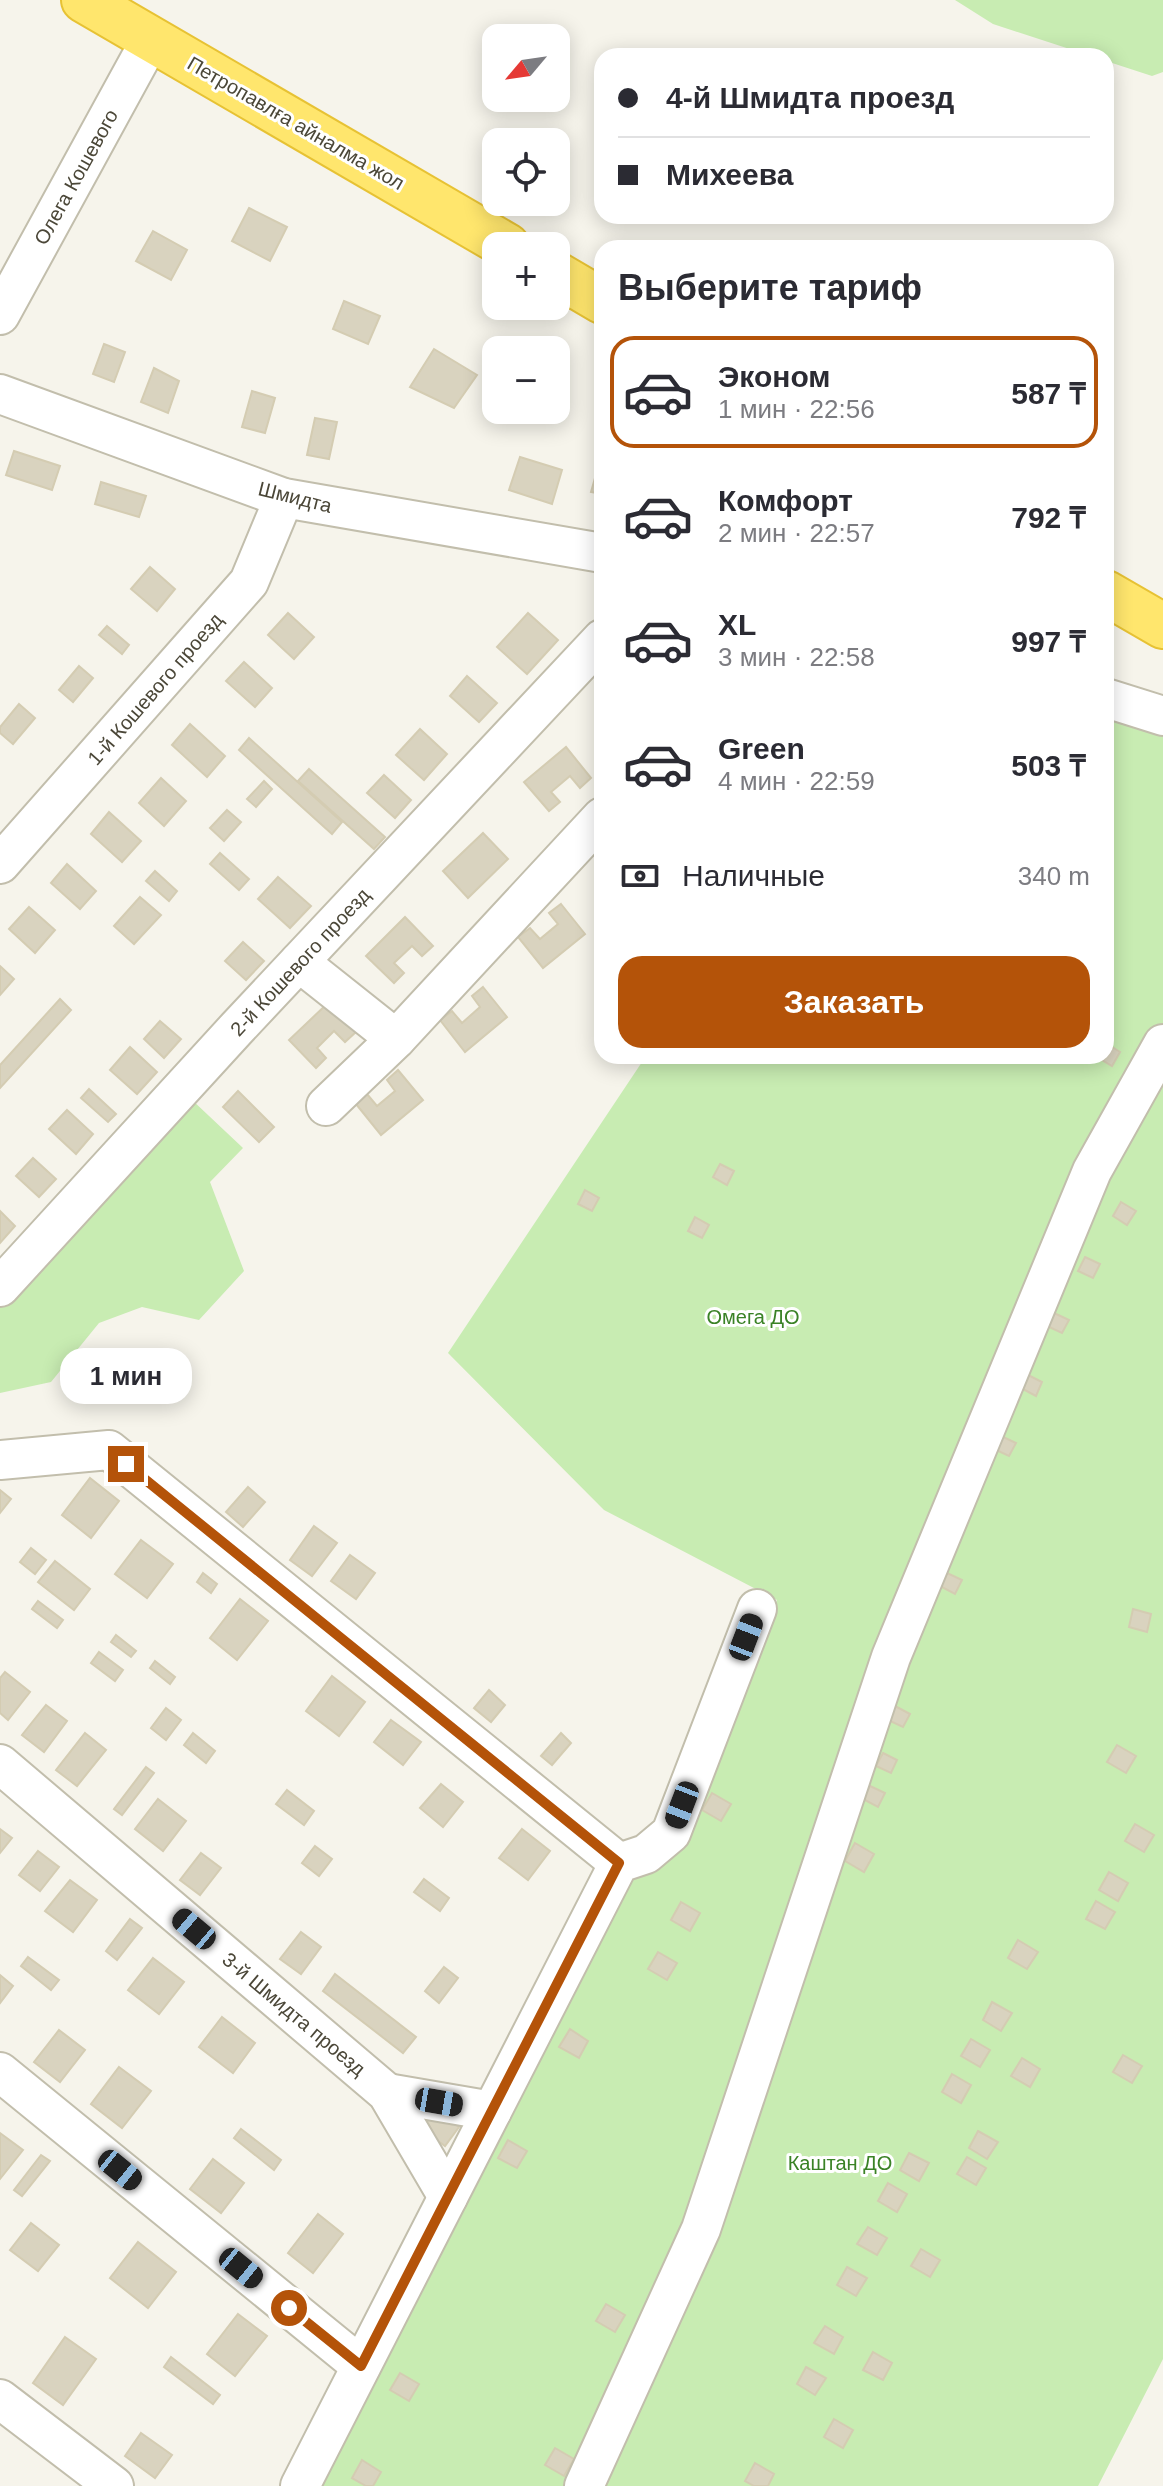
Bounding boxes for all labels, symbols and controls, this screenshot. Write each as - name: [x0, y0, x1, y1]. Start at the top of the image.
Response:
- north arrow: [482, 24, 570, 112]
- map controls: [482, 24, 570, 424]
- street label: Петропавлға айналма жол: [184, 52, 408, 194]
- text: 4-й Шмидта проезд: [666, 81, 954, 114]
- street label: Олега Кошевого: [30, 106, 122, 248]
- button: locate: [482, 128, 570, 216]
- text: Михеева: [666, 158, 793, 191]
- button: +: [482, 232, 570, 320]
- text: Выберите тариф: [618, 267, 922, 308]
- button: −: [482, 336, 570, 424]
- icon: car: [622, 356, 694, 428]
- text: Эконом: [718, 360, 831, 393]
- text: 587 ₸: [1011, 377, 1086, 410]
- text: 1 мин · 22:56: [718, 394, 875, 424]
- street label: Шмидта: [256, 477, 335, 517]
- icon: car: [622, 480, 694, 552]
- text: Комфорт: [718, 484, 853, 517]
- text: 792 ₸: [1011, 501, 1086, 534]
- text: 2 мин · 22:57: [718, 518, 875, 548]
- icon: car: [622, 604, 694, 676]
- street label: 1-й Кошевого проезд: [83, 608, 227, 769]
- text: XL: [718, 608, 756, 641]
- text: 997 ₸: [1011, 625, 1086, 658]
- text: 3 мин · 22:58: [718, 642, 875, 672]
- icon: car: [622, 728, 694, 800]
- text: Green: [718, 732, 805, 765]
- text: 503 ₸: [1011, 749, 1086, 782]
- text: 4 мин · 22:59: [718, 766, 875, 796]
- icon: cash: [618, 854, 662, 898]
- text: Наличные: [682, 859, 825, 892]
- text: 340 m: [1018, 861, 1090, 891]
- street label: 2-й Кошевого проезд: [226, 883, 374, 1040]
- button: Заказать: [618, 956, 1090, 1048]
- park label: Омега ДО: [706, 1306, 800, 1328]
- callout: 1 мин: [60, 1348, 192, 1404]
- text: 1 мин: [90, 1361, 162, 1391]
- route end: [108, 1446, 144, 1482]
- car: [726, 1610, 766, 1664]
- car: [662, 1778, 702, 1832]
- car: [168, 1904, 220, 1954]
- street label: 3-й Шмидта проезд: [218, 1948, 370, 2080]
- car: [413, 2086, 465, 2118]
- car: [94, 2146, 146, 2194]
- park label: Каштан ДО: [788, 2152, 892, 2174]
- car: [215, 2244, 267, 2292]
- route start: [271, 2290, 307, 2326]

